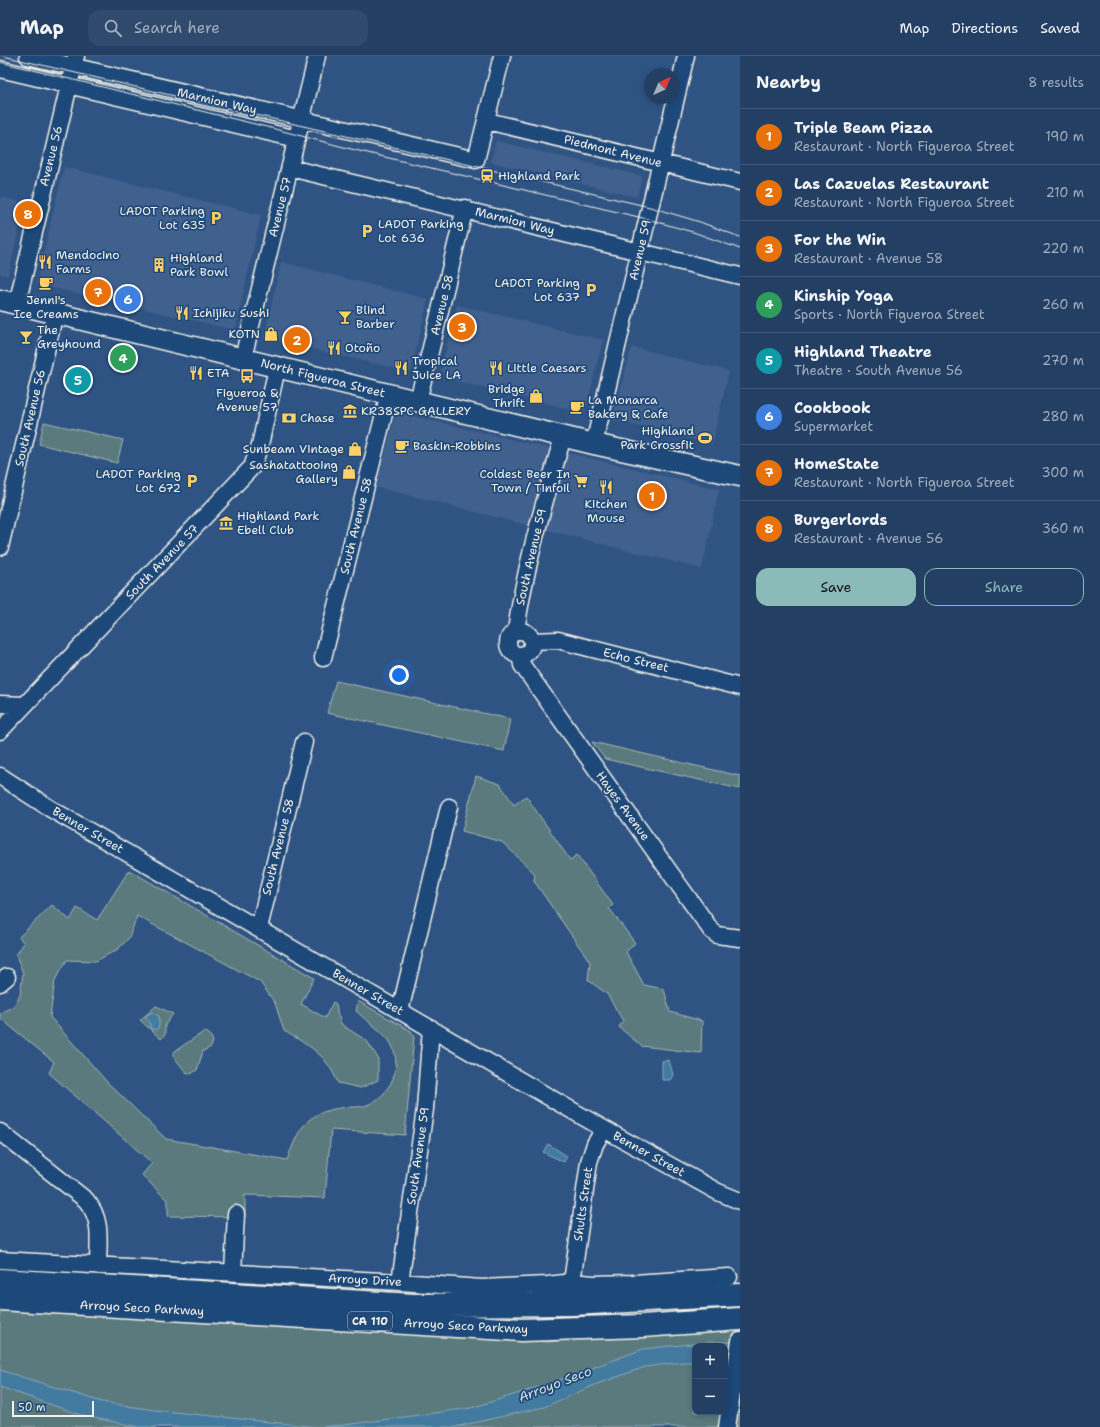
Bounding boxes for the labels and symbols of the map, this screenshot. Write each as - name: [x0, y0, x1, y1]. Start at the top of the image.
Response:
- north arrow: [644, 68, 680, 104]
- street label: Marmion Way: [176, 84, 259, 118]
- street label: Avenue 56: [36, 124, 66, 188]
- street label: Piedmont Avenue: [562, 131, 664, 171]
- station icon: Highland Park: [479, 168, 495, 184]
- place label: Highland Park: [498, 168, 581, 184]
- street label: Avenue 57: [265, 175, 295, 239]
- pin: 8: [15, 199, 41, 229]
- place label: LADOT Parking Lot 635: [119, 203, 205, 233]
- street label: Marmion Way: [474, 203, 557, 239]
- parking icon: LADOT Parking Lot 635: [208, 210, 224, 226]
- place label: LADOT Parking Lot 636: [378, 216, 464, 246]
- street label: Avenue 59: [625, 218, 655, 282]
- parking icon: LADOT Parking Lot 636: [359, 223, 375, 239]
- place label: Mendocino Farms: [56, 247, 120, 277]
- place label: Highland Park Bowl: [170, 250, 229, 280]
- restaurant icon: Mendocino Farms: [37, 254, 53, 270]
- building icon: Highland Park Bowl: [151, 257, 167, 273]
- street label: Avenue 58: [427, 273, 457, 337]
- cafe icon: Jenni's Ice Creams: [38, 275, 54, 291]
- place label: LADOT Parking Lot 637: [494, 275, 580, 305]
- pin: 7: [85, 277, 111, 307]
- parking icon: LADOT Parking Lot 637: [583, 282, 599, 298]
- pin: 6: [115, 284, 141, 314]
- place label: Jenni's Ice Creams: [13, 292, 79, 322]
- place label: Blind Barber: [356, 302, 395, 332]
- restaurant icon: Ichijiku Sushi: [174, 305, 190, 321]
- place label: Ichijiku Sushi: [193, 305, 269, 321]
- bar icon: Blind Barber: [337, 309, 353, 325]
- pin: 3: [449, 312, 475, 342]
- place label: The Greyhound: [37, 322, 101, 352]
- pin: 2: [284, 325, 310, 355]
- place label: KOTN: [229, 326, 260, 342]
- shop icon: KOTN: [263, 326, 279, 342]
- bar icon: The Greyhound: [18, 329, 34, 345]
- restaurant icon: Otoño: [326, 340, 342, 356]
- place label: Otoño: [345, 340, 380, 356]
- pin: 4: [110, 343, 136, 373]
- place label: Tropical Juice LA: [412, 353, 461, 383]
- street label: North Figueroa Street: [259, 355, 387, 401]
- restaurant icon: Tropical Juice LA: [393, 360, 409, 376]
- restaurant icon: Little Caesars: [488, 360, 504, 376]
- place label: Little Caesars: [507, 360, 587, 376]
- pin: 5: [65, 365, 91, 395]
- restaurant icon: ETA: [188, 365, 204, 381]
- place label: ETA: [207, 365, 230, 381]
- street label: South Avenue 56: [11, 368, 49, 468]
- bus stop icon: Figueroa & Avenue 57: [239, 368, 255, 384]
- place label: Bridge Thrift: [488, 381, 525, 411]
- place label: Figueroa & Avenue 57: [216, 385, 278, 415]
- shop icon: Bridge Thrift: [528, 388, 544, 404]
- place label: La Monarca Bakery & Cafe: [588, 392, 669, 422]
- cafe icon: La Monarca Bakery & Cafe: [569, 399, 585, 415]
- museum icon: KR38SPC GALLERY: [342, 403, 358, 419]
- place label: KR38SPC GALLERY: [361, 403, 472, 419]
- bank icon: Chase: [281, 410, 297, 426]
- place label: Chase: [300, 410, 335, 426]
- place label: Highland Park Crossfit: [620, 423, 694, 453]
- sports icon: Highland Park Crossfit: [697, 430, 713, 446]
- cafe icon: Baskin-Robbins: [394, 438, 410, 454]
- place label: Baskin-Robbins: [413, 438, 501, 454]
- place label: Sunbeam Vintage: [243, 441, 344, 457]
- shop icon: Sunbeam Vintage: [347, 441, 363, 457]
- place label: Sashatattooing Gallery: [249, 457, 338, 487]
- shop icon: Sashatattooing Gallery: [341, 464, 357, 480]
- place label: LADOT Parking Lot 672: [95, 466, 181, 496]
- place label: Coldest Beer In Town / Tinfoil: [479, 466, 570, 496]
- parking icon: LADOT Parking Lot 672: [184, 473, 200, 489]
- supermarket icon: Coldest Beer In Town / Tinfoil: [573, 473, 589, 489]
- street label: South Avenue 58: [336, 476, 376, 576]
- restaurant icon: Kitchen Mouse: [598, 479, 614, 495]
- pin: 1: [639, 481, 665, 511]
- place label: Kitchen Mouse: [585, 496, 627, 526]
- street label: South Avenue 59: [512, 507, 550, 607]
- place label: Highland Park Ebell Club: [237, 508, 320, 538]
- museum icon: Highland Park Ebell Club: [218, 515, 234, 531]
- street label: South Avenue 57: [122, 521, 202, 603]
- street label: Echo Street: [602, 644, 670, 676]
- your location: [389, 665, 409, 685]
- street label: Hayes Avenue: [593, 768, 654, 844]
- street label: South Avenue 58: [258, 797, 298, 897]
- street label: Benner Street: [49, 803, 127, 857]
- street label: Benner Street: [329, 965, 407, 1019]
- street label: South Avenue 59: [403, 1106, 433, 1206]
- street label: Benner Street: [610, 1128, 688, 1180]
- street label: Shults Street: [570, 1166, 596, 1242]
- street label: Arroyo Drive: [328, 1270, 402, 1290]
- street label: Arroyo Seco Parkway: [79, 1297, 205, 1319]
- road number: CA 110: [348, 1312, 392, 1330]
- street label: Arroyo Seco Parkway: [403, 1315, 529, 1337]
- water label: Arroyo Seco: [516, 1362, 594, 1406]
- scale bar: [12, 1399, 94, 1418]

